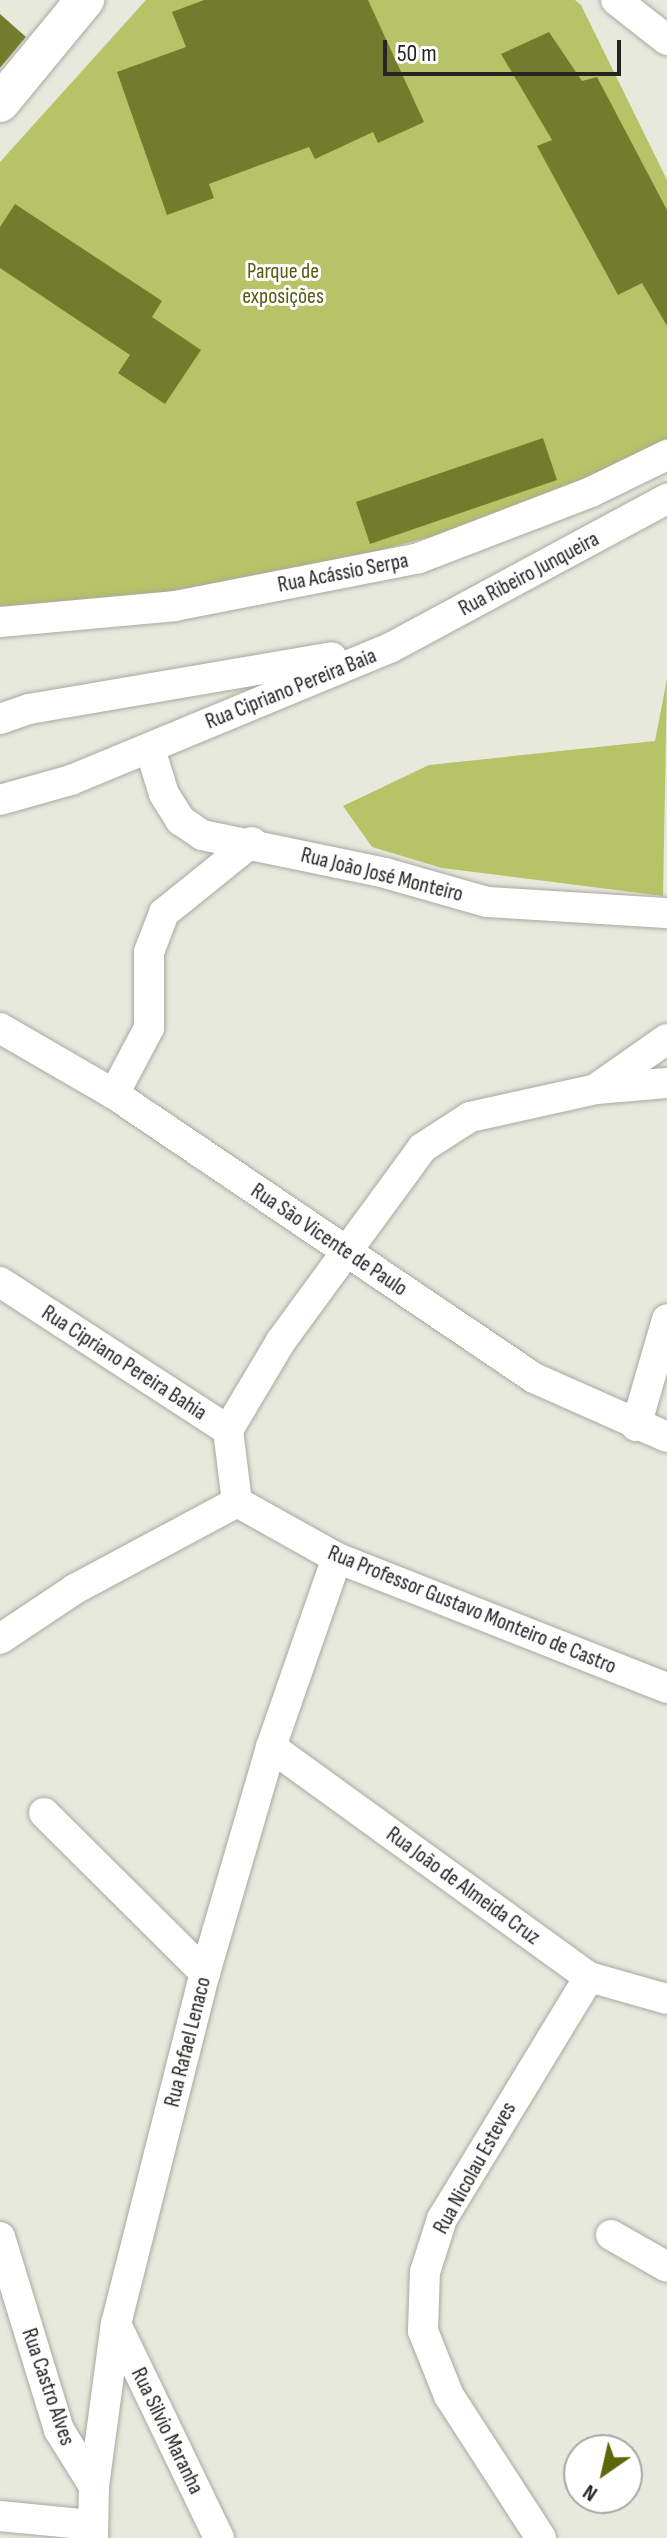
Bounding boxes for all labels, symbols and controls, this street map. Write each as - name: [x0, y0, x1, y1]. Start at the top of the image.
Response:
- scale bar: [387, 24, 625, 74]
- text: 50 m: [397, 39, 437, 68]
- park label: Parque de exposições: [242, 258, 324, 310]
- street label: Rua Ribeiro Junqueira: [454, 526, 604, 622]
- street label: Rua Acássio Serpa: [275, 547, 411, 599]
- street label: Rua Cipriano Pereira Baia: [202, 643, 380, 735]
- street label: Rua João José Monteiro: [298, 842, 466, 908]
- street label: Rua São Vicente de Paulo: [246, 1178, 412, 1302]
- street label: Rua Cipriano Pereira Bahia: [37, 1300, 211, 1426]
- street label: Rua Professor Gustavo Monteiro de Castro: [324, 1540, 620, 1680]
- street label: Rua João de Almeida Cruz: [381, 1821, 545, 1951]
- street label: Rua Rafael Lenaco: [159, 1974, 217, 2110]
- street label: Rua Nicolau Esteves: [428, 2097, 522, 2239]
- street label: Rua Castro Alves: [16, 2325, 80, 2449]
- street label: Rua Silvio Maranha: [125, 2363, 209, 2499]
- north arrow: [563, 2434, 643, 2514]
- text: N: [578, 2478, 603, 2507]

